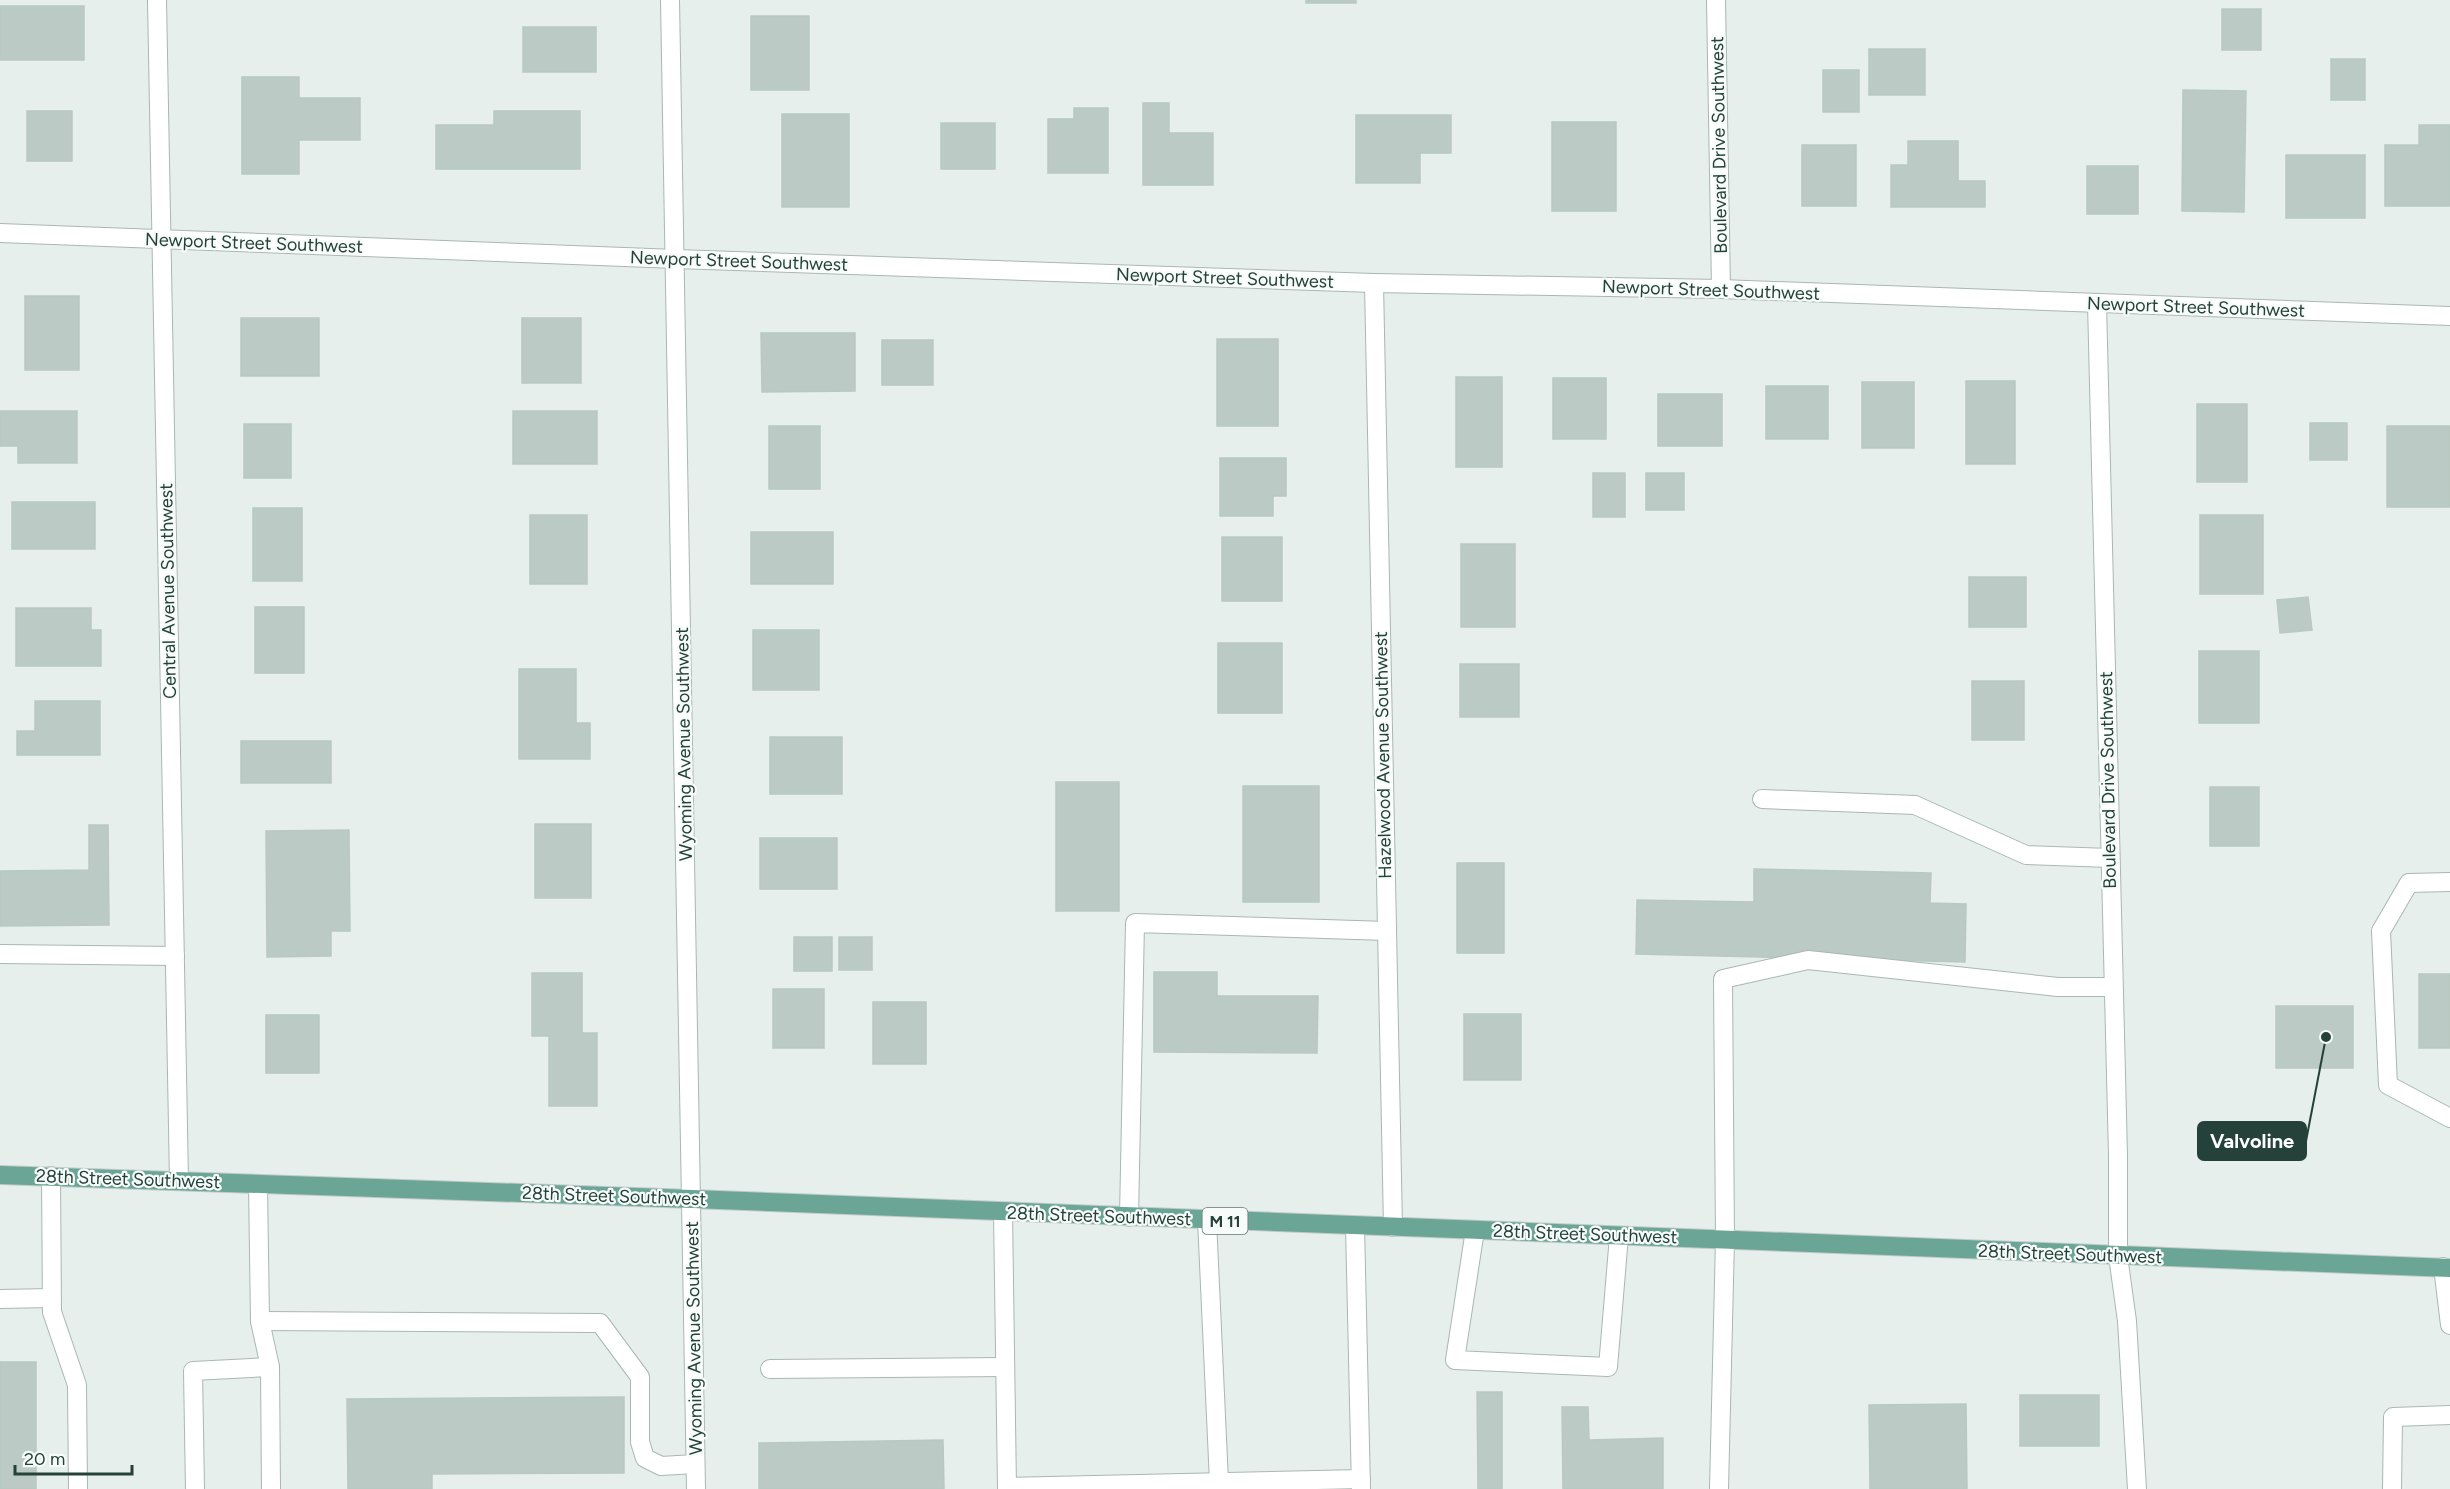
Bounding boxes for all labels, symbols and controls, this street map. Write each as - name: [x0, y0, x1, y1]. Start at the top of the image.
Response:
- street label: Boulevard Drive Southwest: [1706, 36, 1732, 254]
- street label: Newport Street Southwest: [145, 228, 364, 258]
- street label: Newport Street Southwest: [630, 246, 849, 276]
- street label: Newport Street Southwest: [1116, 263, 1335, 293]
- street label: Newport Street Southwest: [1602, 275, 1821, 305]
- street label: Newport Street Southwest: [2087, 292, 2306, 322]
- street label: Central Avenue Southwest: [155, 483, 181, 699]
- street label: Wyoming Avenue Southwest: [671, 627, 697, 861]
- street label: Hazelwood Avenue Southwest: [1370, 631, 1396, 879]
- street label: Boulevard Drive Southwest: [2095, 671, 2121, 889]
- callout: Valvoline: [2198, 1122, 2306, 1160]
- text: Valvoline: [2210, 1129, 2294, 1153]
- street label: 28th Street Southwest: [35, 1165, 221, 1193]
- street label: 28th Street Southwest: [521, 1182, 707, 1210]
- street label: 28th Street Southwest: [1006, 1202, 1192, 1230]
- road number: M 11: [1202, 1208, 1248, 1234]
- street label: 28th Street Southwest: [1492, 1220, 1678, 1248]
- street label: Wyoming Avenue Southwest: [681, 1221, 707, 1455]
- street label: 28th Street Southwest: [1977, 1240, 2163, 1268]
- scale bar: [15, 1438, 132, 1476]
- text: 20 m: [24, 1448, 65, 1470]

